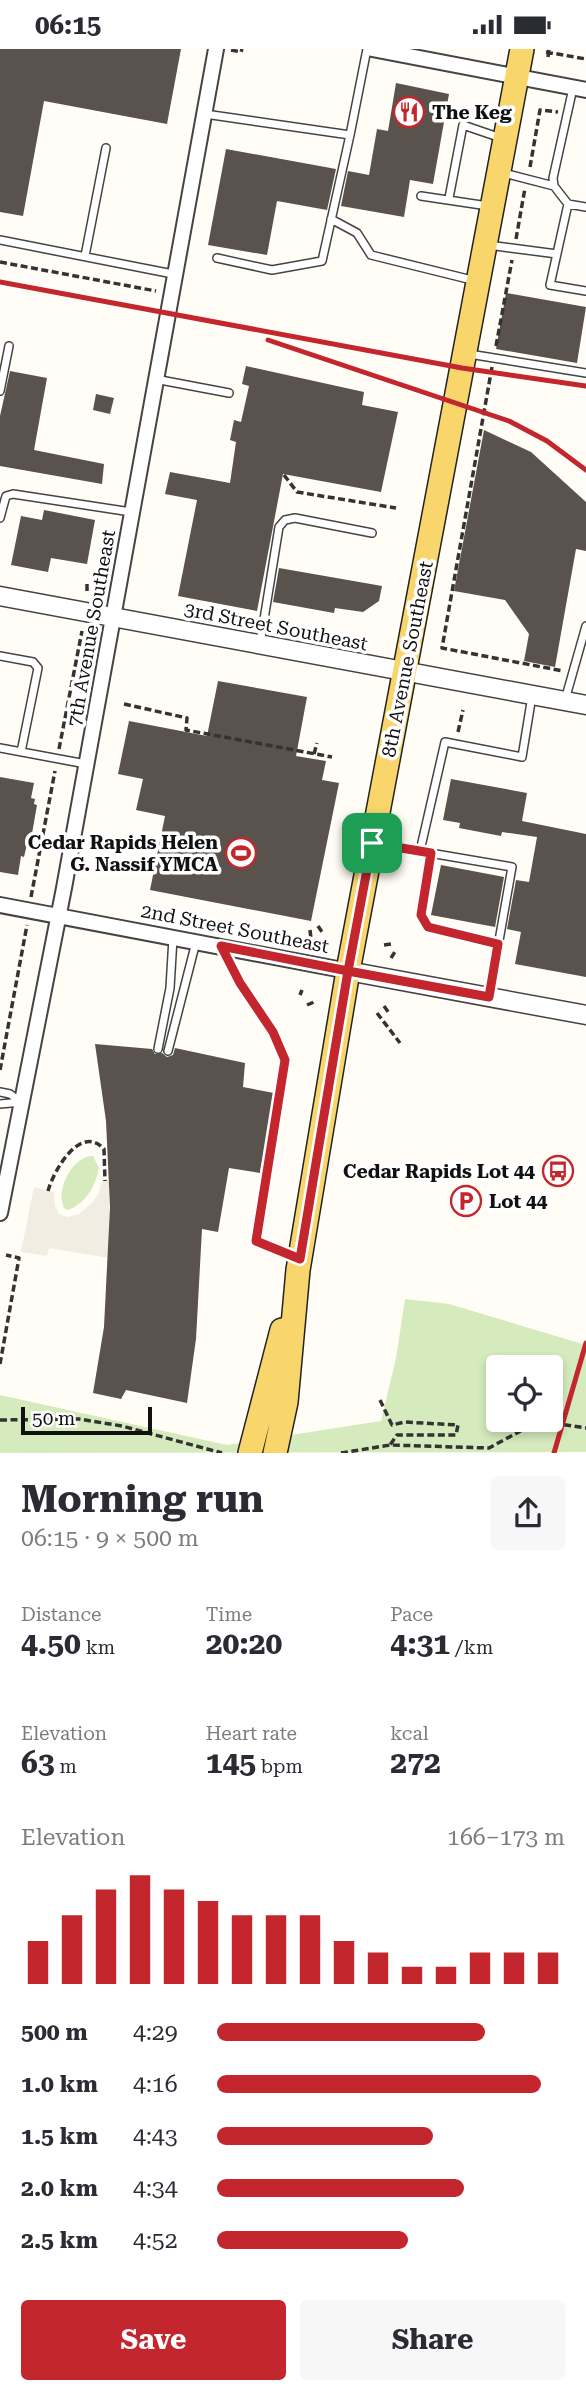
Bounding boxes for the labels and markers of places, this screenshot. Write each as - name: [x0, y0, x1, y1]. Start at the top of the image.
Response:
- restaurant icon: The Keg: [392, 95, 426, 129]
- place label: The Keg: [432, 101, 512, 124]
- pin: [342, 813, 402, 873]
- place label: Cedar Rapids Helen G. Nassif YMCA: [28, 831, 218, 876]
- sports icon: Cedar Rapids Helen G. Nassif YMCA: [224, 836, 258, 870]
- bus stop icon: Cedar Rapids Lot 44: [541, 1154, 575, 1188]
- place label: Cedar Rapids Lot 44: [343, 1160, 535, 1183]
- parking icon: Lot 44: [449, 1184, 483, 1218]
- place label: Lot 44: [489, 1190, 548, 1213]

